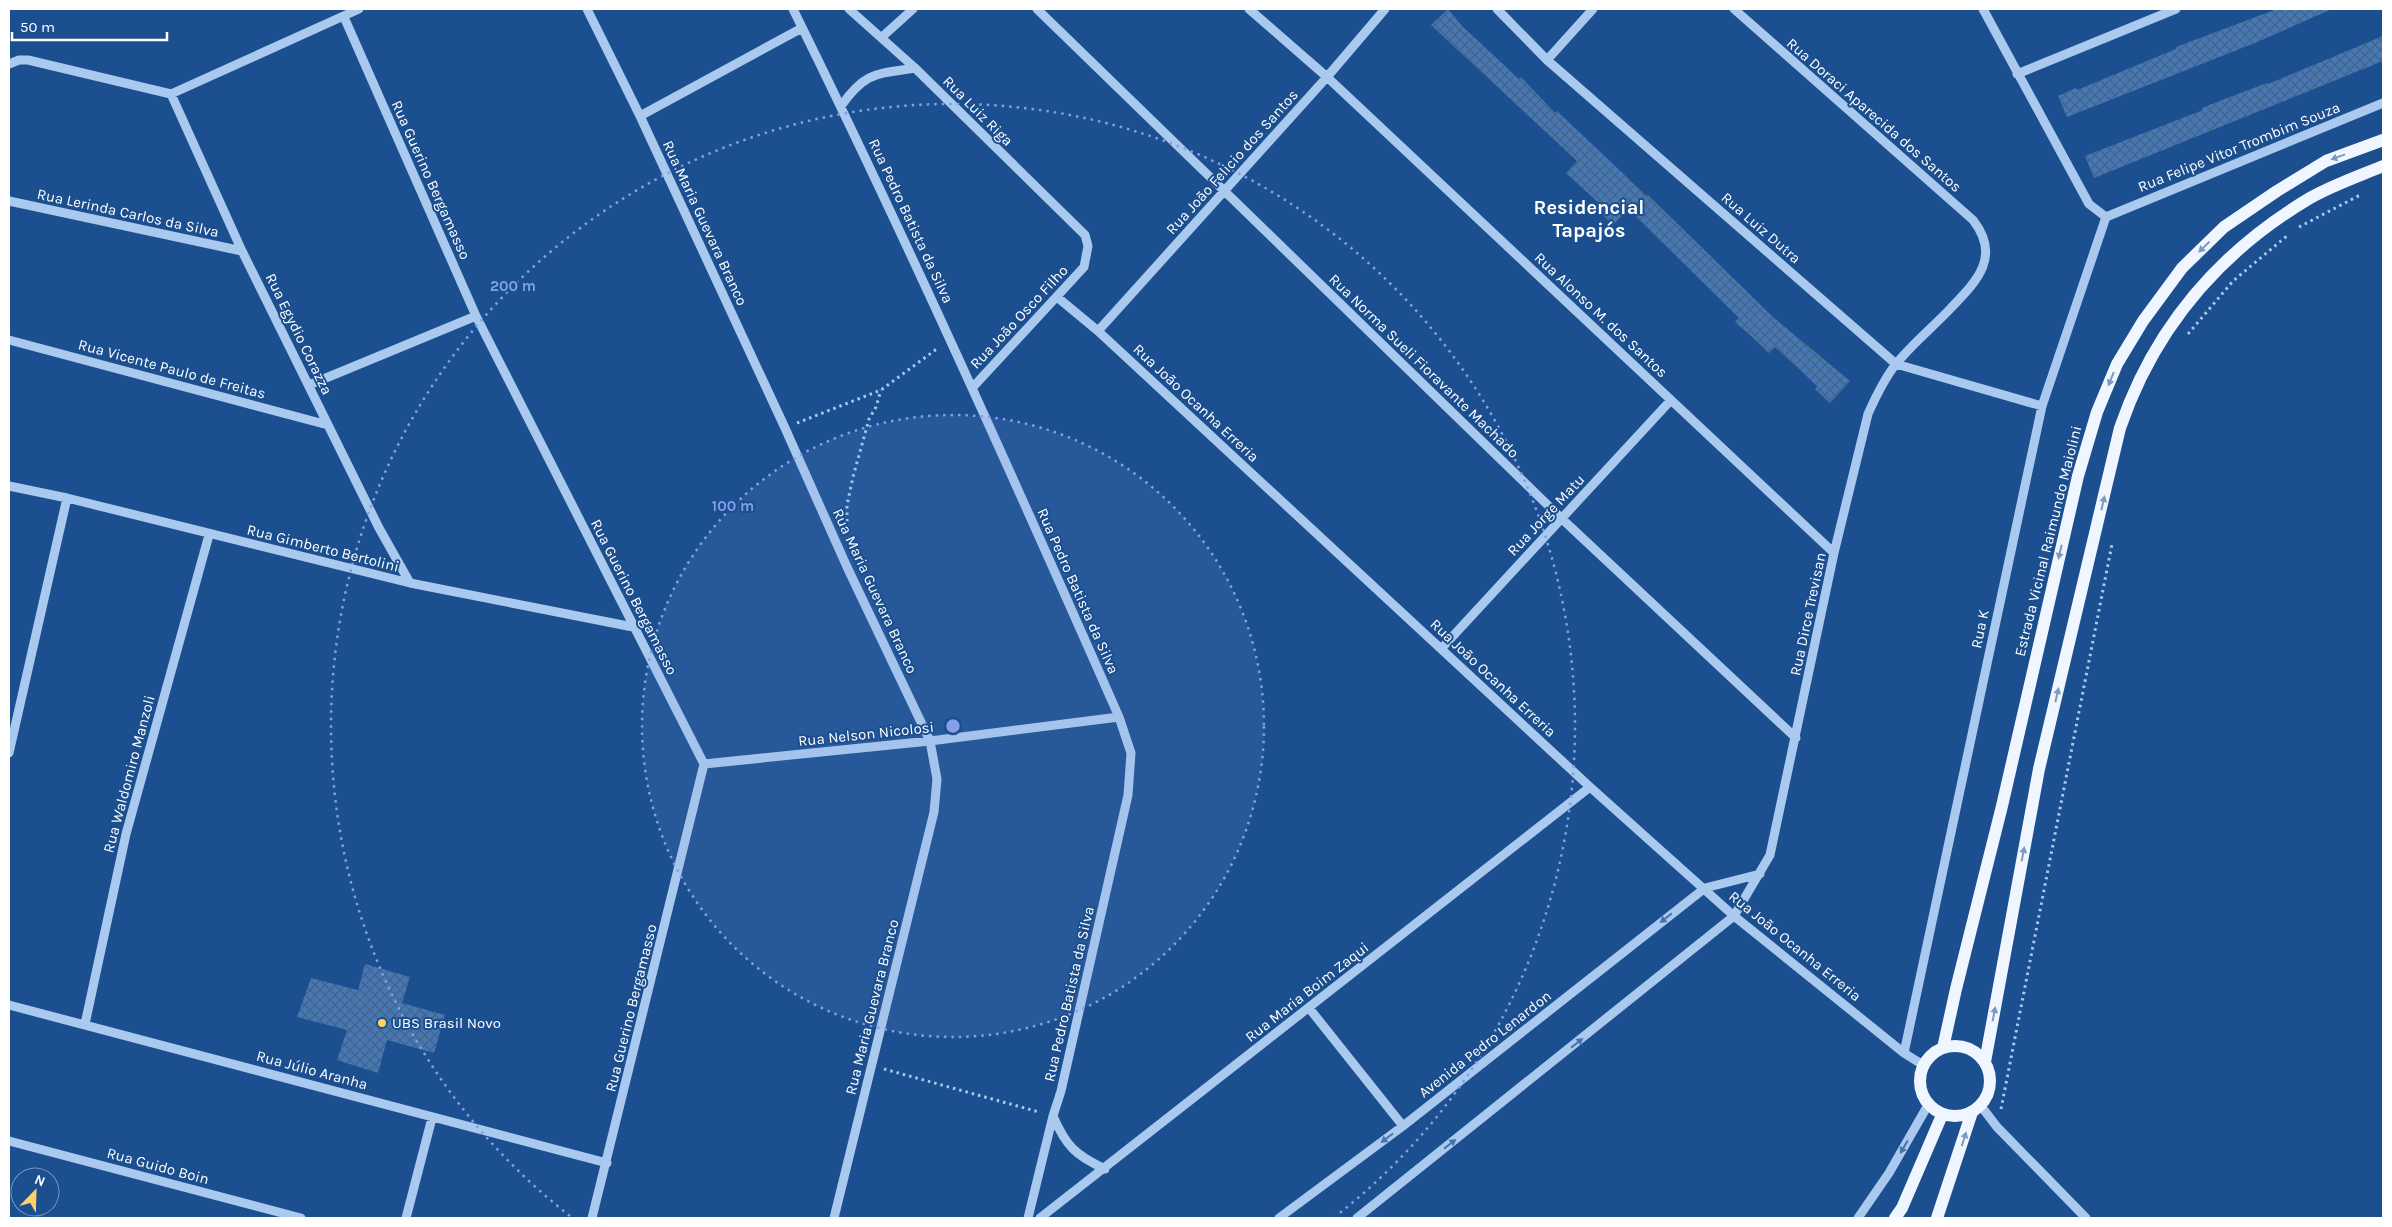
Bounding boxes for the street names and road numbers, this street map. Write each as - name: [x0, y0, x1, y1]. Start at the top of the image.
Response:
- street label: Rua Doraci Aparecida dos Santos: [1783, 34, 1965, 196]
- street label: Rua Luiz Riga: [939, 72, 1017, 150]
- street label: Rua João Felicio dos Santos: [1162, 86, 1302, 238]
- street label: Rua Guerino Bergamasso: [388, 98, 474, 262]
- street label: Rua Felipe Vitor Trombim Souza: [2135, 98, 2343, 196]
- street label: Rua Pedro Batista da Silva: [865, 136, 957, 306]
- street label: Rua Maria Guevara Branco: [659, 138, 751, 308]
- street label: Rua Lerinda Carlos da Silva: [35, 185, 221, 241]
- street label: Rua Luiz Dutra: [1717, 189, 1805, 267]
- street label: Rua Alonso M. dos Santos: [1531, 249, 1671, 381]
- street label: Rua João Osco Filho: [966, 261, 1072, 373]
- street label: Rua Egydio Corazza: [262, 270, 336, 398]
- street label: Rua Norma Sueli Fioravante Machado: [1325, 270, 1523, 462]
- street label: Rua Vicente Paulo de Freitas: [76, 335, 268, 403]
- street label: Rua João Ocanha Erreria: [1129, 340, 1263, 466]
- street label: Estrada Vicinal Raimundo Maiolini: [2011, 424, 2085, 658]
- street label: Rua Jorge Matu: [1504, 470, 1588, 560]
- street label: Rua Pedro Batista da Silva: [1033, 505, 1123, 677]
- street label: Rua Maria Guevara Branco: [829, 506, 921, 676]
- street label: Rua Guerino Bergamasso: [587, 516, 681, 678]
- street label: Rua Gimberto Bertolini: [245, 520, 401, 576]
- street label: Rua Dirce Trevisan: [1786, 551, 1830, 677]
- street label: Rua K: [1967, 608, 1993, 650]
- street label: Rua João Ocanha Erreria: [1426, 615, 1560, 741]
- street label: Rua Waldomiro Manzoli: [99, 693, 159, 855]
- street label: Rua Nelson Nicolosi: [797, 718, 935, 750]
- street label: Rua João Ocanha Erreria: [1725, 887, 1865, 1005]
- street label: Rua Pedro Batista da Silva: [1040, 905, 1098, 1083]
- street label: Rua Maria Guevara Branco: [841, 917, 903, 1097]
- street label: Rua Guerino Bergamasso: [601, 922, 661, 1094]
- street label: Rua Maria Boim Zaqui: [1242, 938, 1372, 1046]
- street label: Avenida Pedro Lenardon: [1415, 987, 1555, 1101]
- street label: Rua Júlio Aranha: [254, 1047, 370, 1093]
- street label: Rua Guido Boin: [105, 1144, 211, 1188]

